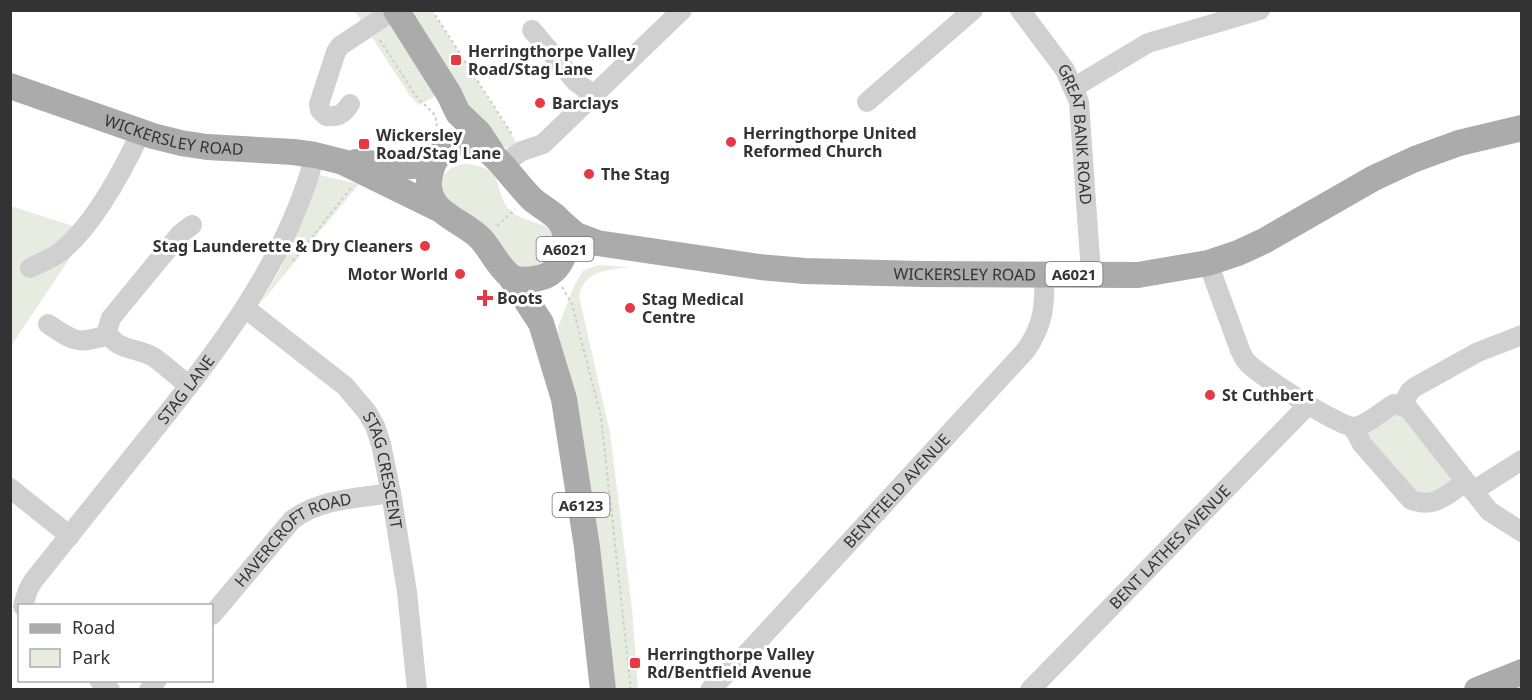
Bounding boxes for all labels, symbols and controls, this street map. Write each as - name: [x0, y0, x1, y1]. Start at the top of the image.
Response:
- place label: Herringthorpe Valley Road/Stag Lane: [468, 40, 636, 80]
- marker: Herringthorpe Valley Road/Stag Lane: [449, 53, 463, 67]
- street label: GREAT BANK ROAD: [1053, 59, 1097, 205]
- place label: Barclays: [552, 92, 619, 114]
- marker: Barclays: [533, 96, 547, 110]
- street label: WICKERSLEY ROAD: [101, 109, 244, 160]
- place label: Herringthorpe United Reformed Church: [743, 122, 917, 162]
- place label: Wickersley Road/Stag Lane: [376, 124, 501, 164]
- marker: Herringthorpe United Reformed Church: [724, 135, 738, 149]
- marker: Wickersley Road/Stag Lane: [357, 137, 371, 151]
- place label: The Stag: [601, 163, 670, 185]
- marker: The Stag: [582, 167, 596, 181]
- place label: Stag Launderette & Dry Cleaners: [153, 235, 413, 257]
- road number: A6021: [536, 237, 594, 261]
- marker: Stag Launderette & Dry Cleaners: [418, 239, 432, 253]
- street label: WICKERSLEY ROAD: [893, 262, 1036, 286]
- road number: A6021: [1046, 262, 1102, 286]
- place label: Motor World: [347, 263, 448, 285]
- marker: Motor World: [453, 267, 467, 281]
- place label: Boots: [497, 287, 543, 309]
- place label: Stag Medical Centre: [642, 288, 744, 328]
- marker: Boots: [478, 291, 492, 305]
- marker: Stag Medical Centre: [623, 301, 637, 315]
- street label: STAG LANE: [152, 350, 219, 429]
- place label: St Cuthbert: [1222, 384, 1314, 406]
- marker: St Cuthbert: [1203, 388, 1217, 402]
- street label: STAG CRESCENT: [358, 407, 408, 530]
- street label: BENTFIELD AVENUE: [838, 429, 955, 553]
- street label: BENT LATHES AVENUE: [1104, 480, 1235, 614]
- street label: HAVERCROFT ROAD: [229, 487, 353, 591]
- road number: A6123: [552, 493, 610, 517]
- legend: [18, 604, 213, 682]
- text: Road: [72, 615, 115, 639]
- place label: Herringthorpe Valley Rd/Bentfield Avenue: [647, 643, 815, 683]
- text: Park: [72, 645, 110, 669]
- marker: Herringthorpe Valley Rd/Bentfield Avenue: [628, 656, 642, 670]

